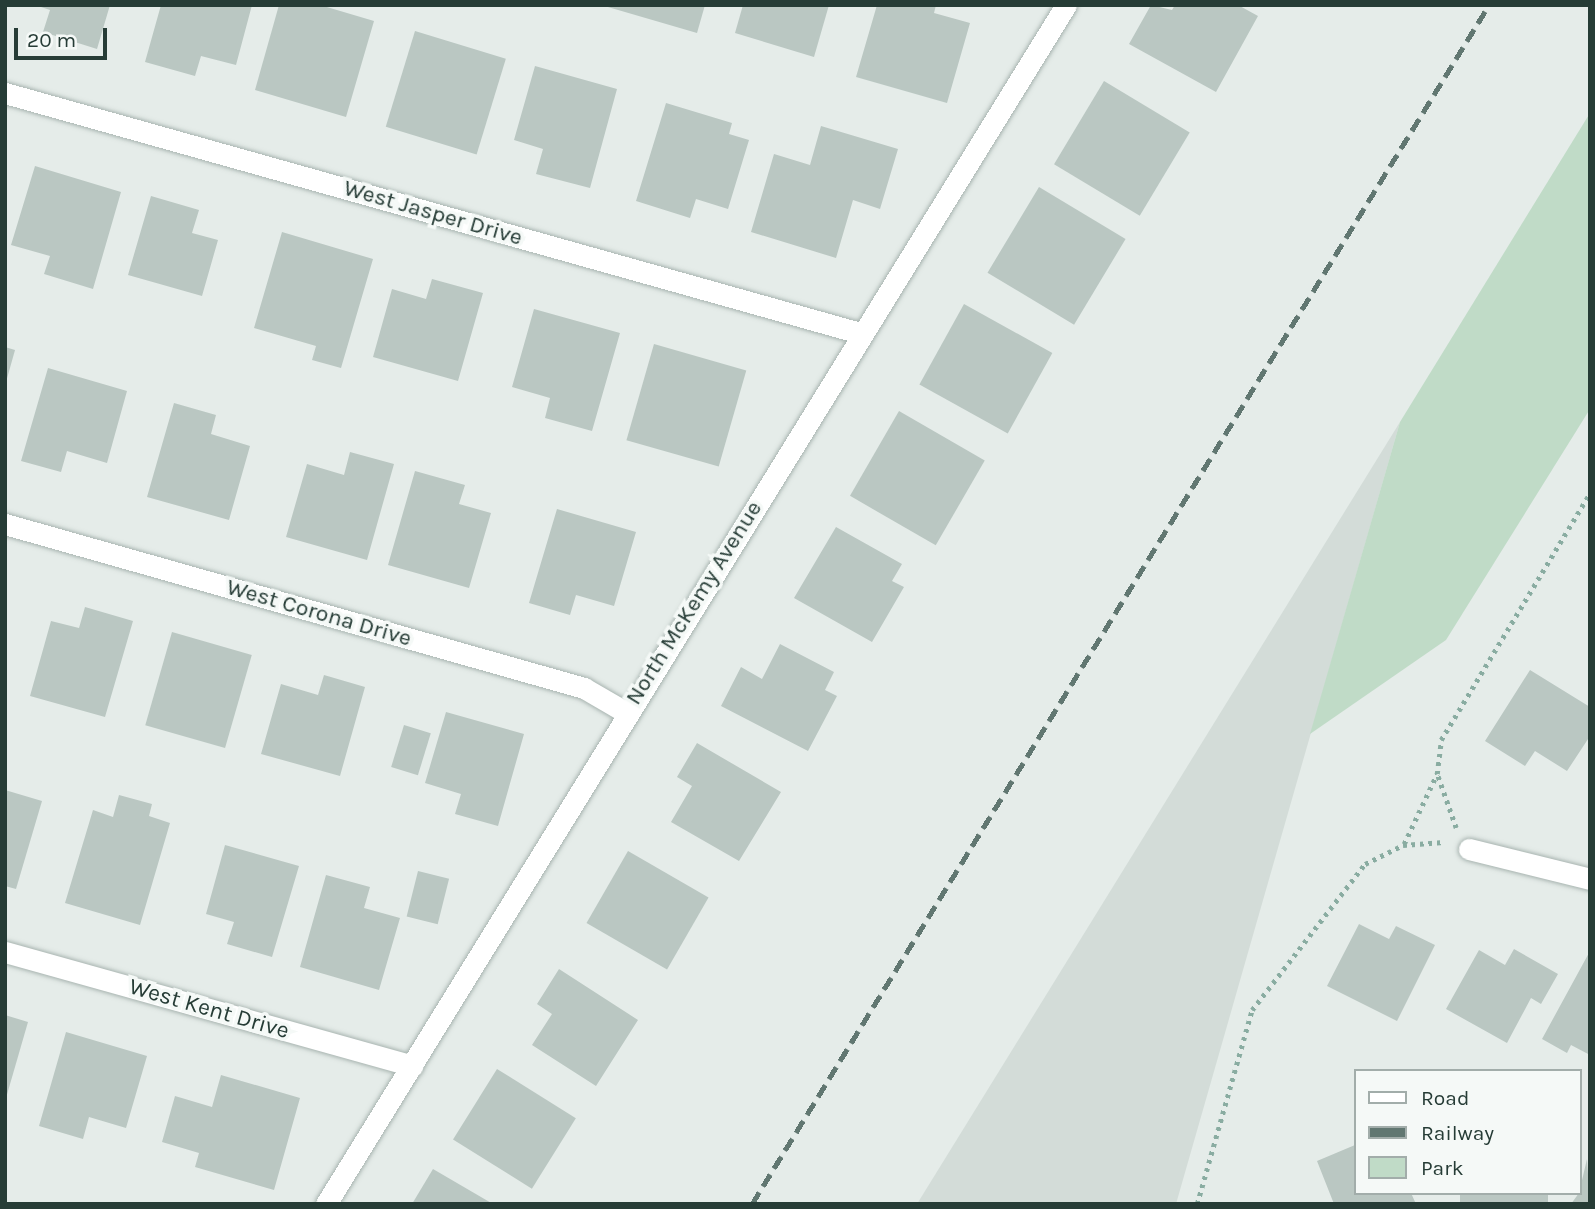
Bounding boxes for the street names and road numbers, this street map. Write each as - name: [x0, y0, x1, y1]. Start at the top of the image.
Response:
- street label: West Jasper Drive: [340, 174, 526, 252]
- street label: North McKemy Avenue: [620, 496, 768, 710]
- street label: West Corona Drive: [223, 573, 415, 653]
- street label: West Kent Drive: [126, 973, 292, 1045]

